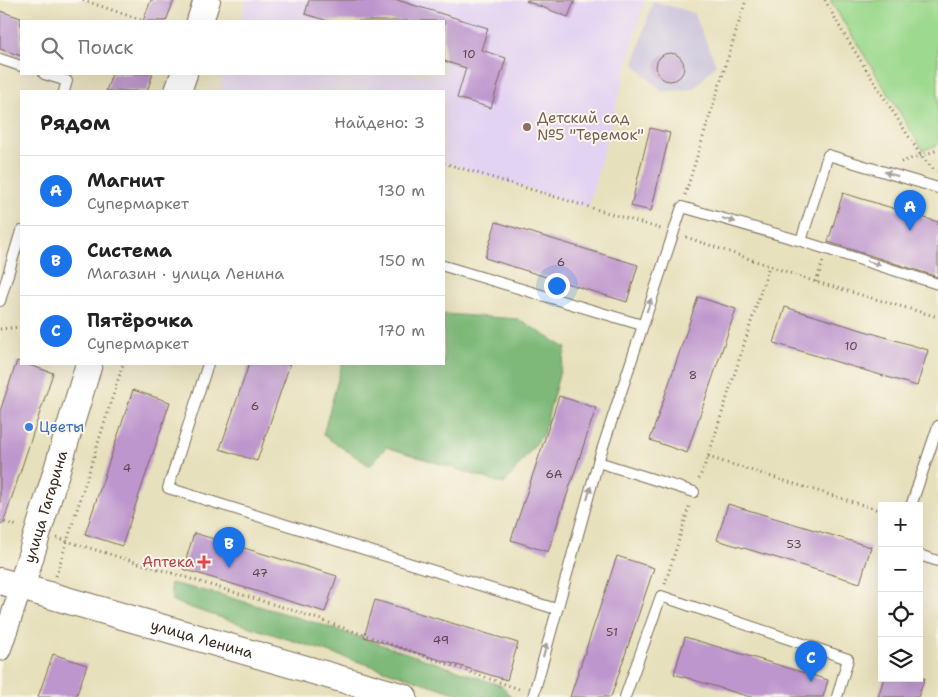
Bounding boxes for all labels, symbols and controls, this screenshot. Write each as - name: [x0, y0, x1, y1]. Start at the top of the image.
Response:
- search box: [20, 20, 445, 75]
- icon: search: [38, 34, 66, 62]
- text: Поиск: [78, 35, 133, 60]
- house number: 10: [462, 46, 476, 62]
- place label: Детский сад №5 "Теремок": [537, 108, 644, 145]
- text: Рядом: [40, 109, 110, 137]
- text: Найдено: 3: [334, 112, 425, 133]
- marker: Детский сад №5 "Теремок": [521, 121, 533, 133]
- text: Магнит: [87, 168, 165, 193]
- one-way arrow: [884, 170, 899, 178]
- text: A: [50, 180, 62, 201]
- text: 130 m: [378, 180, 425, 201]
- pin: A: [894, 190, 926, 231]
- text: Супермаркет: [87, 193, 189, 214]
- one-way arrow: [721, 216, 736, 224]
- text: Система: [87, 238, 172, 263]
- text: B: [51, 250, 61, 271]
- text: 150 m: [378, 250, 425, 271]
- house number: 6: [557, 254, 565, 270]
- one-way arrow: [866, 260, 881, 268]
- text: Магазин · улица Ленина: [87, 263, 284, 284]
- your location: [544, 273, 570, 299]
- one-way arrow: [646, 298, 653, 313]
- text: Пятёрочка: [87, 308, 193, 333]
- text: C: [51, 320, 61, 341]
- text: 170 m: [378, 320, 425, 341]
- text: Супермаркет: [87, 333, 189, 354]
- house number: 10: [844, 338, 858, 354]
- house number: 8: [689, 367, 697, 383]
- house number: 6: [251, 398, 259, 414]
- place label: Цветы: [39, 417, 84, 437]
- marker: Цветы: [23, 421, 35, 433]
- street label: улица Гагарина: [19, 447, 72, 565]
- house number: 4: [123, 460, 131, 476]
- house number: 6А: [545, 466, 563, 482]
- one-way arrow: [585, 486, 593, 501]
- map controls: [878, 502, 923, 682]
- button: +: [878, 502, 923, 547]
- pin: B: [213, 527, 245, 568]
- house number: 53: [786, 536, 802, 552]
- button: −: [878, 547, 923, 592]
- place label: Аптека: [142, 552, 195, 572]
- marker: Аптека: [198, 556, 210, 568]
- house number: 47: [252, 565, 268, 581]
- button: locate: [878, 592, 923, 637]
- street label: улица Ленина: [148, 615, 256, 663]
- house number: 51: [606, 624, 618, 640]
- house number: 49: [433, 632, 449, 648]
- button: layers: [878, 637, 923, 682]
- pin: C: [795, 641, 827, 682]
- one-way arrow: [542, 642, 550, 657]

